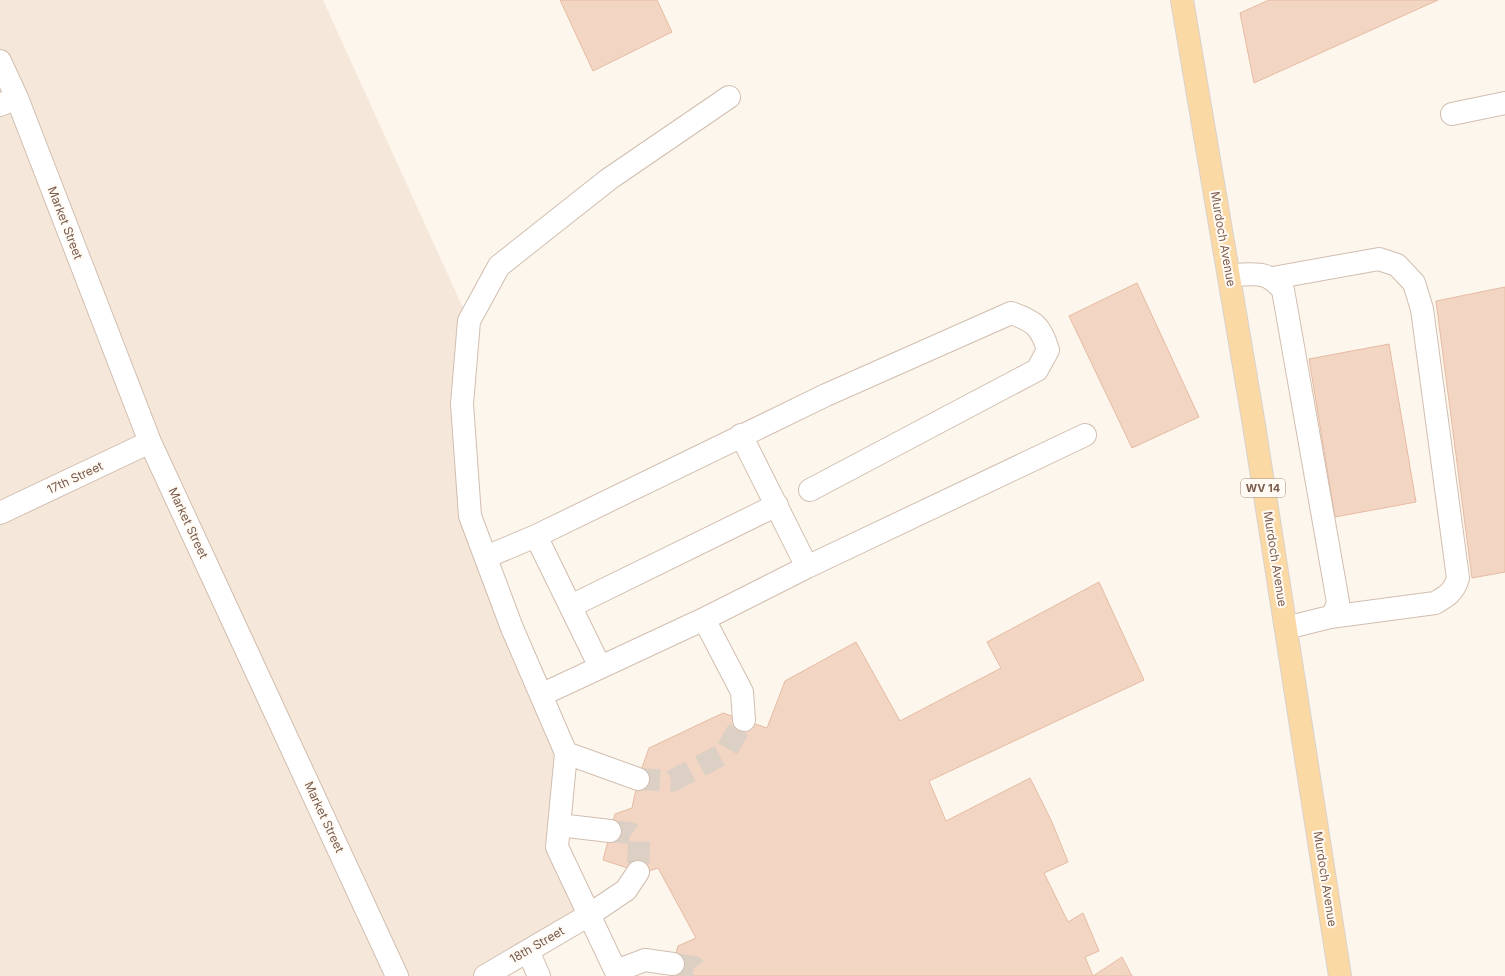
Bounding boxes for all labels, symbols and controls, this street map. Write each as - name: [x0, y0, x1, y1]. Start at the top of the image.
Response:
- street label: Market Street: [45, 184, 86, 261]
- street label: Murdoch Avenue: [1208, 190, 1239, 288]
- street label: 17th Street: [44, 458, 105, 497]
- road number: WV 14: [1241, 479, 1285, 497]
- street label: Market Street: [165, 485, 211, 561]
- street label: Murdoch Avenue: [1261, 510, 1290, 608]
- street label: Market Street: [301, 779, 347, 855]
- street label: Murdoch Avenue: [1311, 830, 1340, 928]
- street label: 18th Street: [507, 923, 567, 966]

